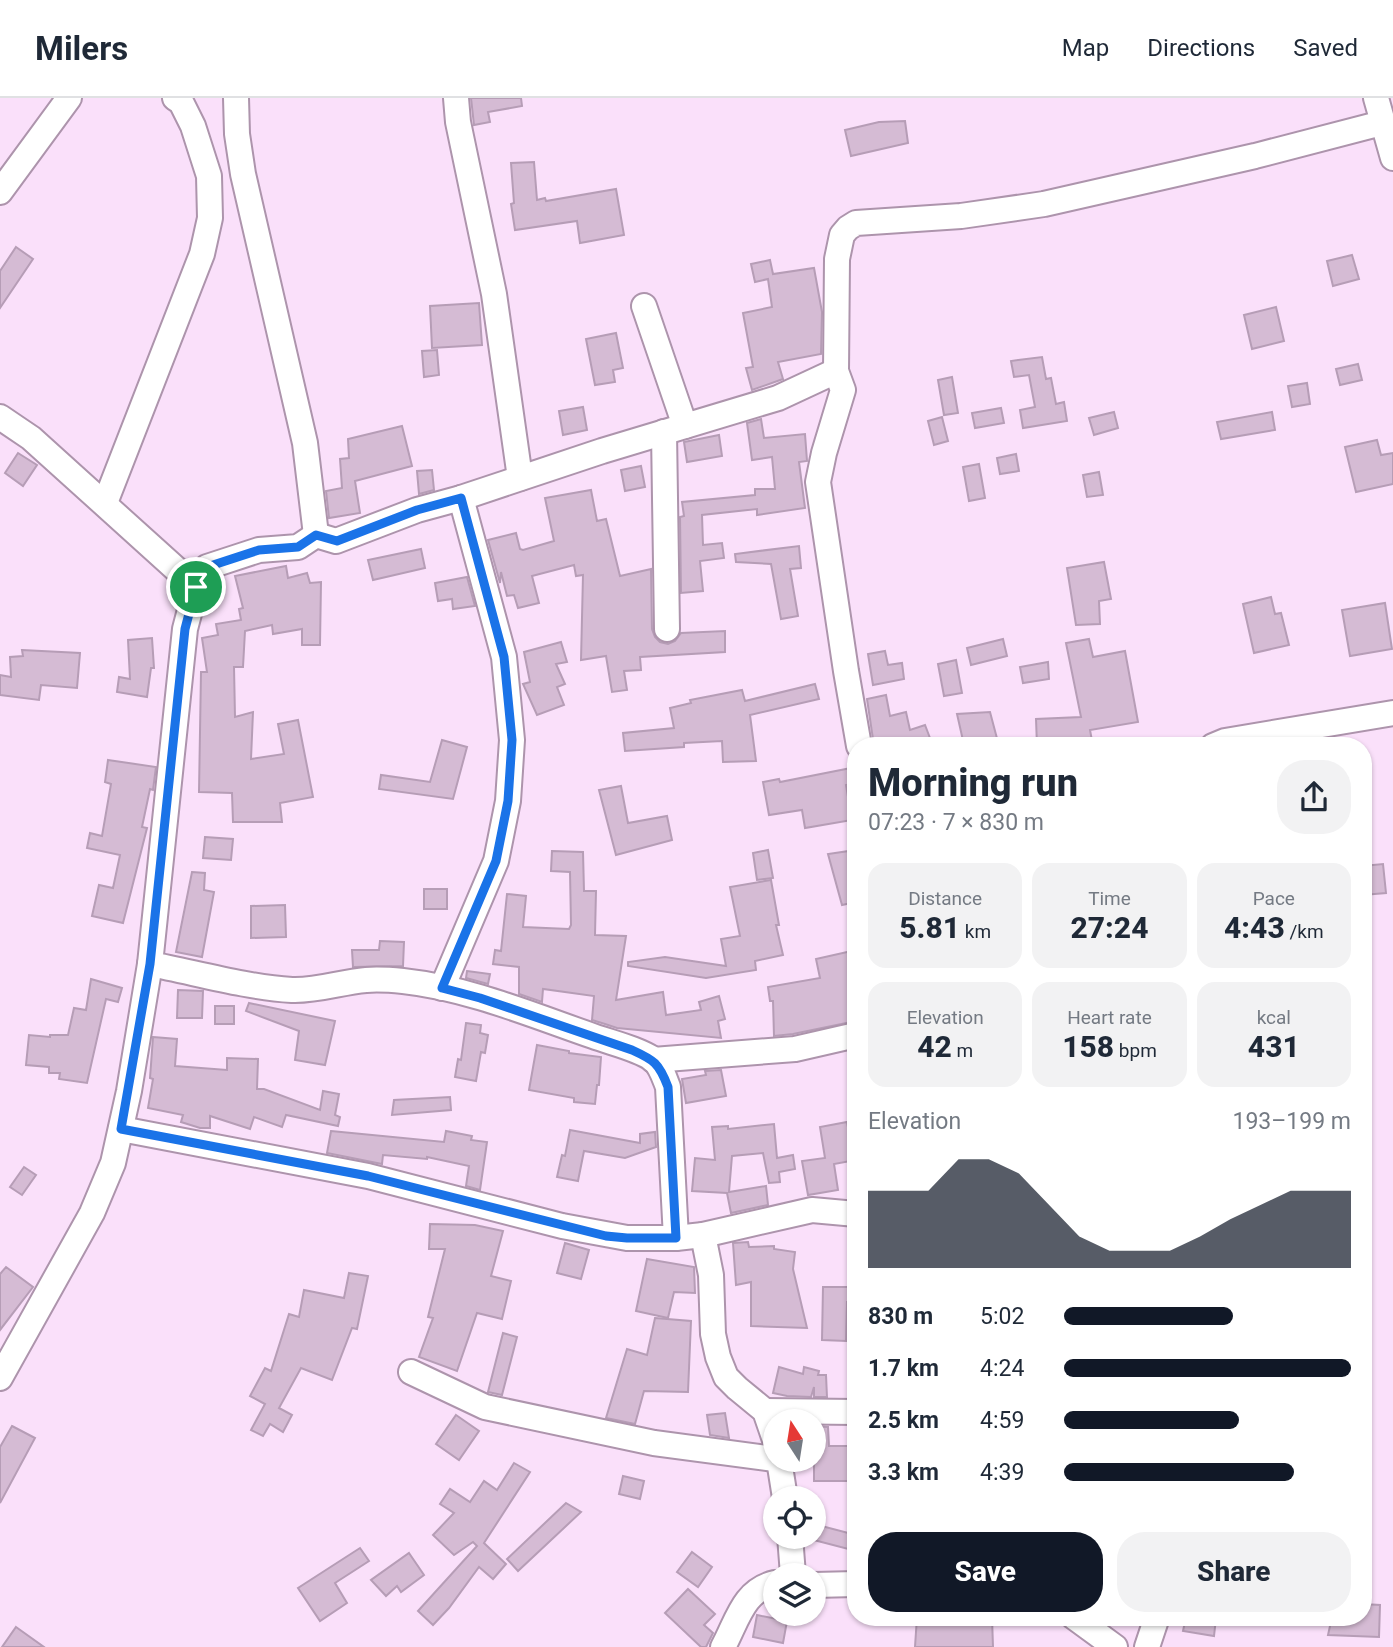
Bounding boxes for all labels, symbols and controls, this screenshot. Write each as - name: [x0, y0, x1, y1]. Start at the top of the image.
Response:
- text: Milers: [35, 29, 128, 68]
- text: Map: [1062, 34, 1109, 62]
- text: Directions: [1147, 34, 1255, 62]
- text: Saved: [1293, 34, 1358, 62]
- pin: [166, 557, 226, 617]
- icon: arrive: [177, 568, 215, 606]
- button: share: [1277, 760, 1351, 834]
- text: Morning run: [868, 761, 1078, 805]
- text: 07:23 · 7 × 830 m: [868, 809, 1044, 836]
- text: Distance: [908, 887, 982, 910]
- text: Time: [1088, 887, 1131, 910]
- text: Pace: [1253, 887, 1295, 910]
- text: 5.81: [899, 910, 960, 945]
- text: 27:24: [1071, 910, 1148, 945]
- text: 4:43: [1224, 910, 1285, 945]
- text: km: [960, 920, 991, 943]
- text: /km: [1285, 920, 1324, 943]
- text: Elevation: [907, 1006, 984, 1029]
- text: Heart rate: [1067, 1006, 1152, 1029]
- text: kcal: [1257, 1006, 1291, 1029]
- text: 42: [917, 1029, 952, 1064]
- text: 158: [1062, 1029, 1114, 1064]
- text: 431: [1248, 1029, 1300, 1064]
- text: m: [952, 1039, 973, 1062]
- text: bpm: [1114, 1039, 1157, 1062]
- text: Elevation: [868, 1108, 961, 1135]
- text: 193–199 m: [1232, 1108, 1351, 1135]
- text: 830 m: [868, 1303, 933, 1330]
- text: 5:02: [980, 1303, 1024, 1330]
- text: 1.7 km: [868, 1355, 939, 1382]
- text: 4:24: [980, 1355, 1024, 1382]
- text: 2.5 km: [868, 1407, 939, 1434]
- text: 4:59: [980, 1407, 1024, 1434]
- north arrow: [763, 1409, 826, 1472]
- map controls: [763, 1409, 826, 1626]
- text: 3.3 km: [868, 1459, 939, 1486]
- text: 4:39: [980, 1459, 1024, 1486]
- button: locate: [763, 1486, 826, 1549]
- button: Save: [868, 1532, 1103, 1612]
- button: Share: [1117, 1532, 1351, 1612]
- button: layers: [763, 1563, 826, 1626]

